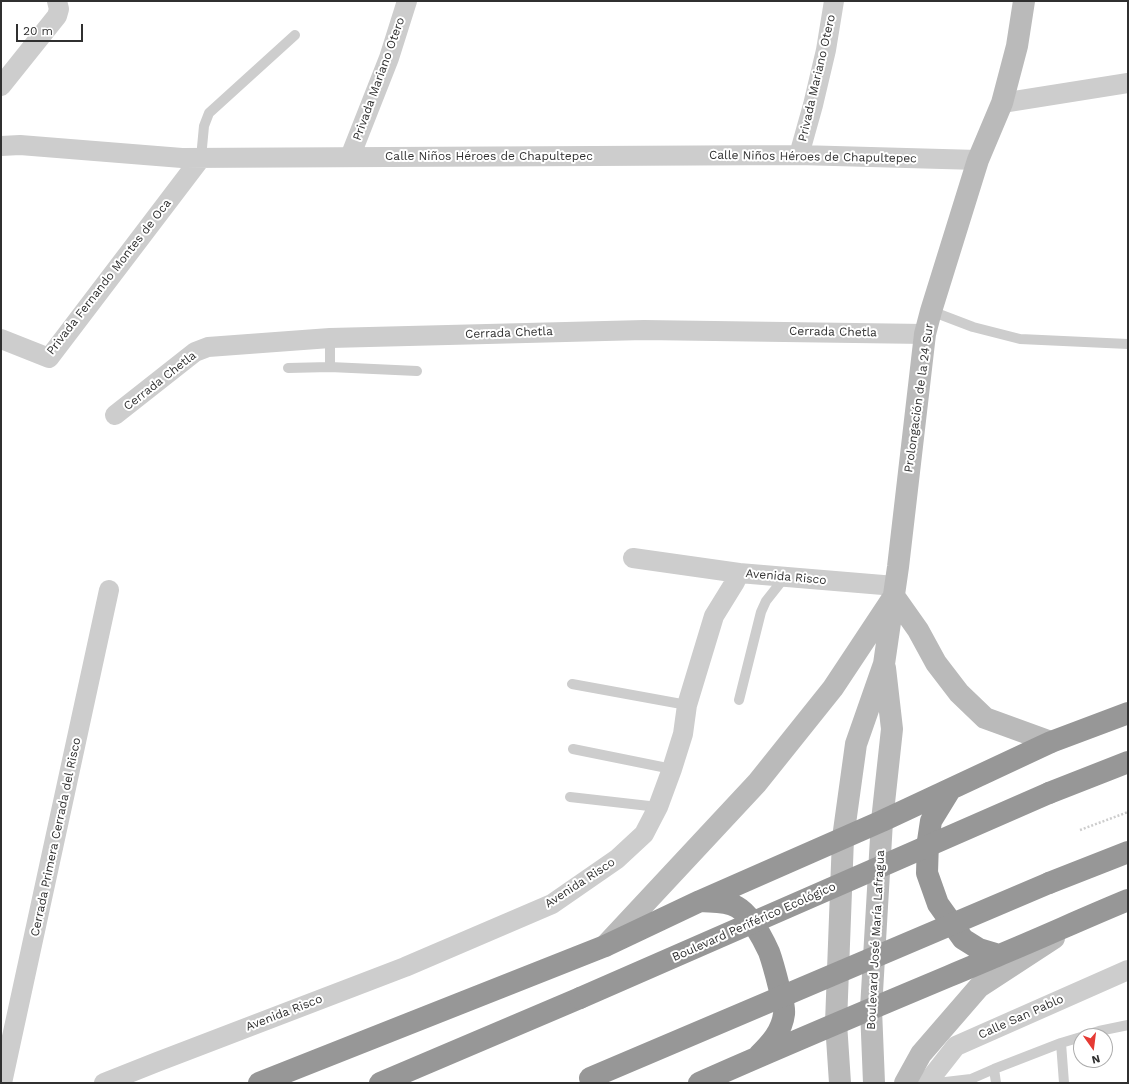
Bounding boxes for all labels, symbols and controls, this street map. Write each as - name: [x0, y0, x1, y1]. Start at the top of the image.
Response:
- street label: Privada Mariano Otero: [795, 13, 839, 143]
- street label: Privada Mariano Otero: [350, 15, 408, 143]
- scale bar: [18, 16, 85, 42]
- text: 20 m: [23, 24, 53, 38]
- street label: Calle Niños Héroes de Chapultepec: [709, 148, 917, 166]
- street label: Calle Niños Héroes de Chapultepec: [385, 149, 593, 163]
- street label: Privada Fernando Montes de Oca: [44, 196, 174, 358]
- street label: Prolongación de la 24 Sur: [901, 323, 937, 473]
- street label: Cerrada Chetla: [465, 324, 553, 342]
- street label: Cerrada Chetla: [789, 324, 877, 340]
- street label: Cerrada Chetla: [121, 348, 199, 414]
- street label: Avenida Risco: [745, 566, 827, 588]
- street label: Cerrada Primera Cerrada del Risco: [28, 736, 84, 938]
- street label: Boulevard José María Lafragua: [864, 850, 888, 1030]
- street label: Avenida Risco: [542, 855, 618, 911]
- street label: Boulevard Periférico Ecológico: [670, 879, 838, 965]
- street label: Avenida Risco: [244, 992, 324, 1034]
- street label: Calle San Pablo: [976, 992, 1066, 1042]
- north arrow: [1073, 1028, 1113, 1068]
- text: N: [1090, 1052, 1101, 1066]

